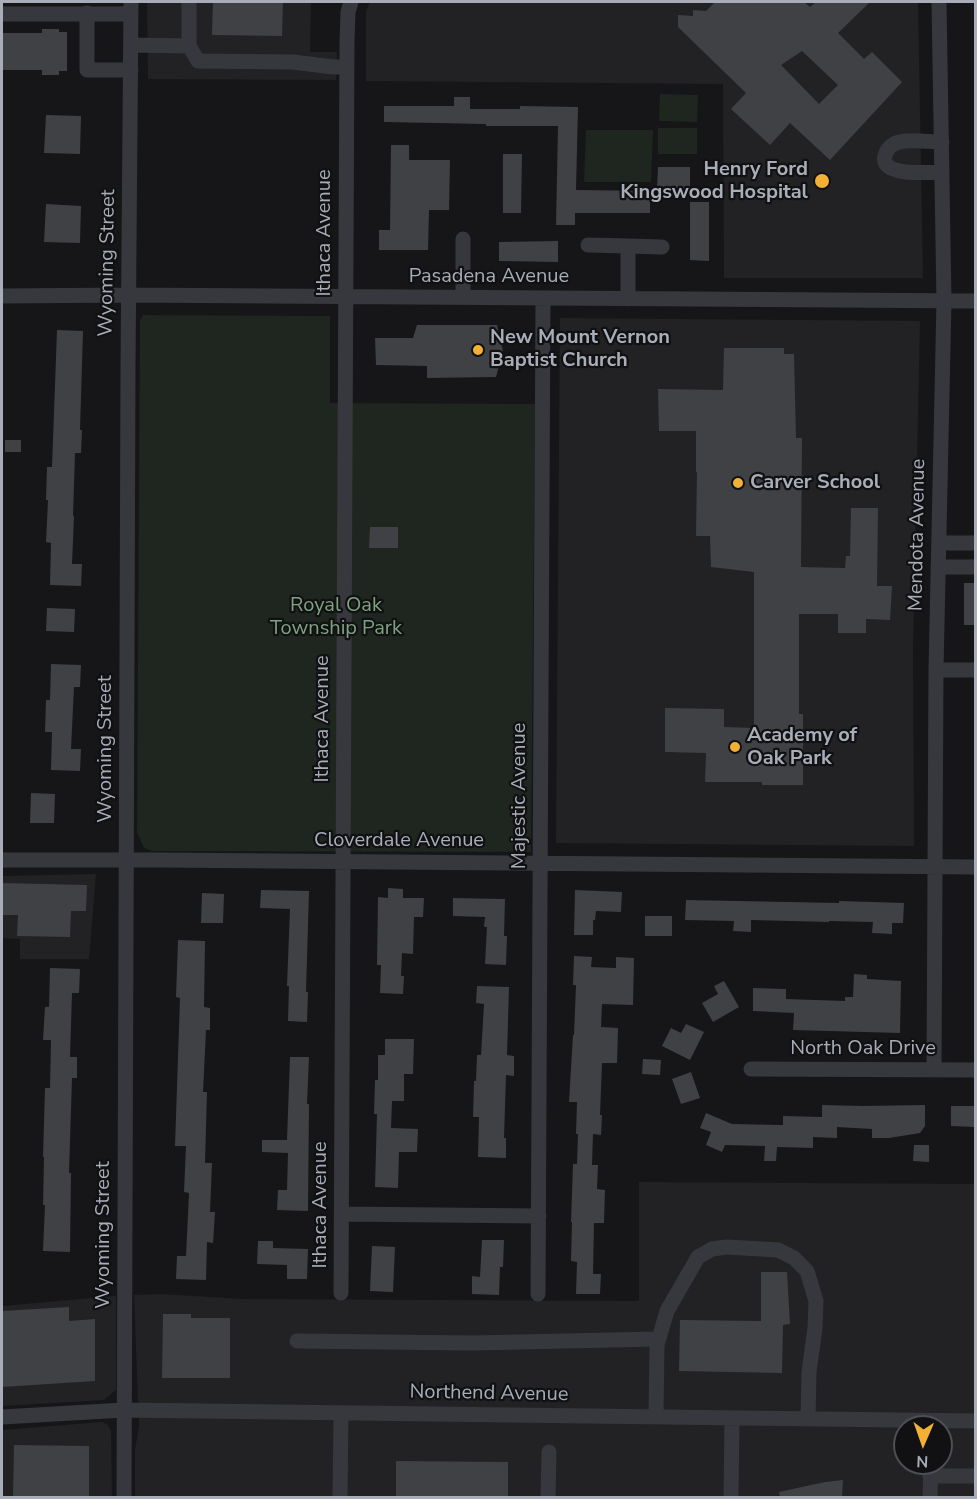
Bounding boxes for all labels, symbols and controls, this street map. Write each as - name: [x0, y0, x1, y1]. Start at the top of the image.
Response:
- place label: Henry Ford Kingswood Hospital: [620, 158, 808, 205]
- street label: Ithaca Avenue: [313, 169, 337, 297]
- marker: Henry Ford Kingswood Hospital: [813, 172, 831, 190]
- street label: Wyoming Street: [95, 189, 121, 337]
- street label: Pasadena Avenue: [409, 265, 569, 289]
- place label: New Mount Vernon Baptist Church: [490, 326, 670, 373]
- marker: New Mount Vernon Baptist Church: [471, 343, 485, 357]
- street label: Mendota Avenue: [905, 459, 931, 611]
- place label: Carver School: [750, 471, 880, 495]
- marker: Carver School: [731, 476, 745, 490]
- park label: Royal Oak Township Park: [270, 594, 402, 641]
- street label: Ithaca Avenue: [311, 655, 335, 783]
- street label: Wyoming Street: [94, 675, 118, 823]
- street label: Majestic Avenue: [508, 723, 532, 869]
- place label: Academy of Oak Park: [747, 724, 857, 771]
- marker: Academy of Oak Park: [728, 740, 742, 754]
- street label: Cloverdale Avenue: [314, 829, 484, 853]
- street label: North Oak Drive: [790, 1037, 936, 1061]
- street label: Ithaca Avenue: [309, 1141, 333, 1269]
- street label: Wyoming Street: [92, 1161, 116, 1309]
- street label: Northend Avenue: [409, 1381, 569, 1407]
- north arrow: [893, 1415, 953, 1475]
- text: N: [916, 1450, 929, 1472]

